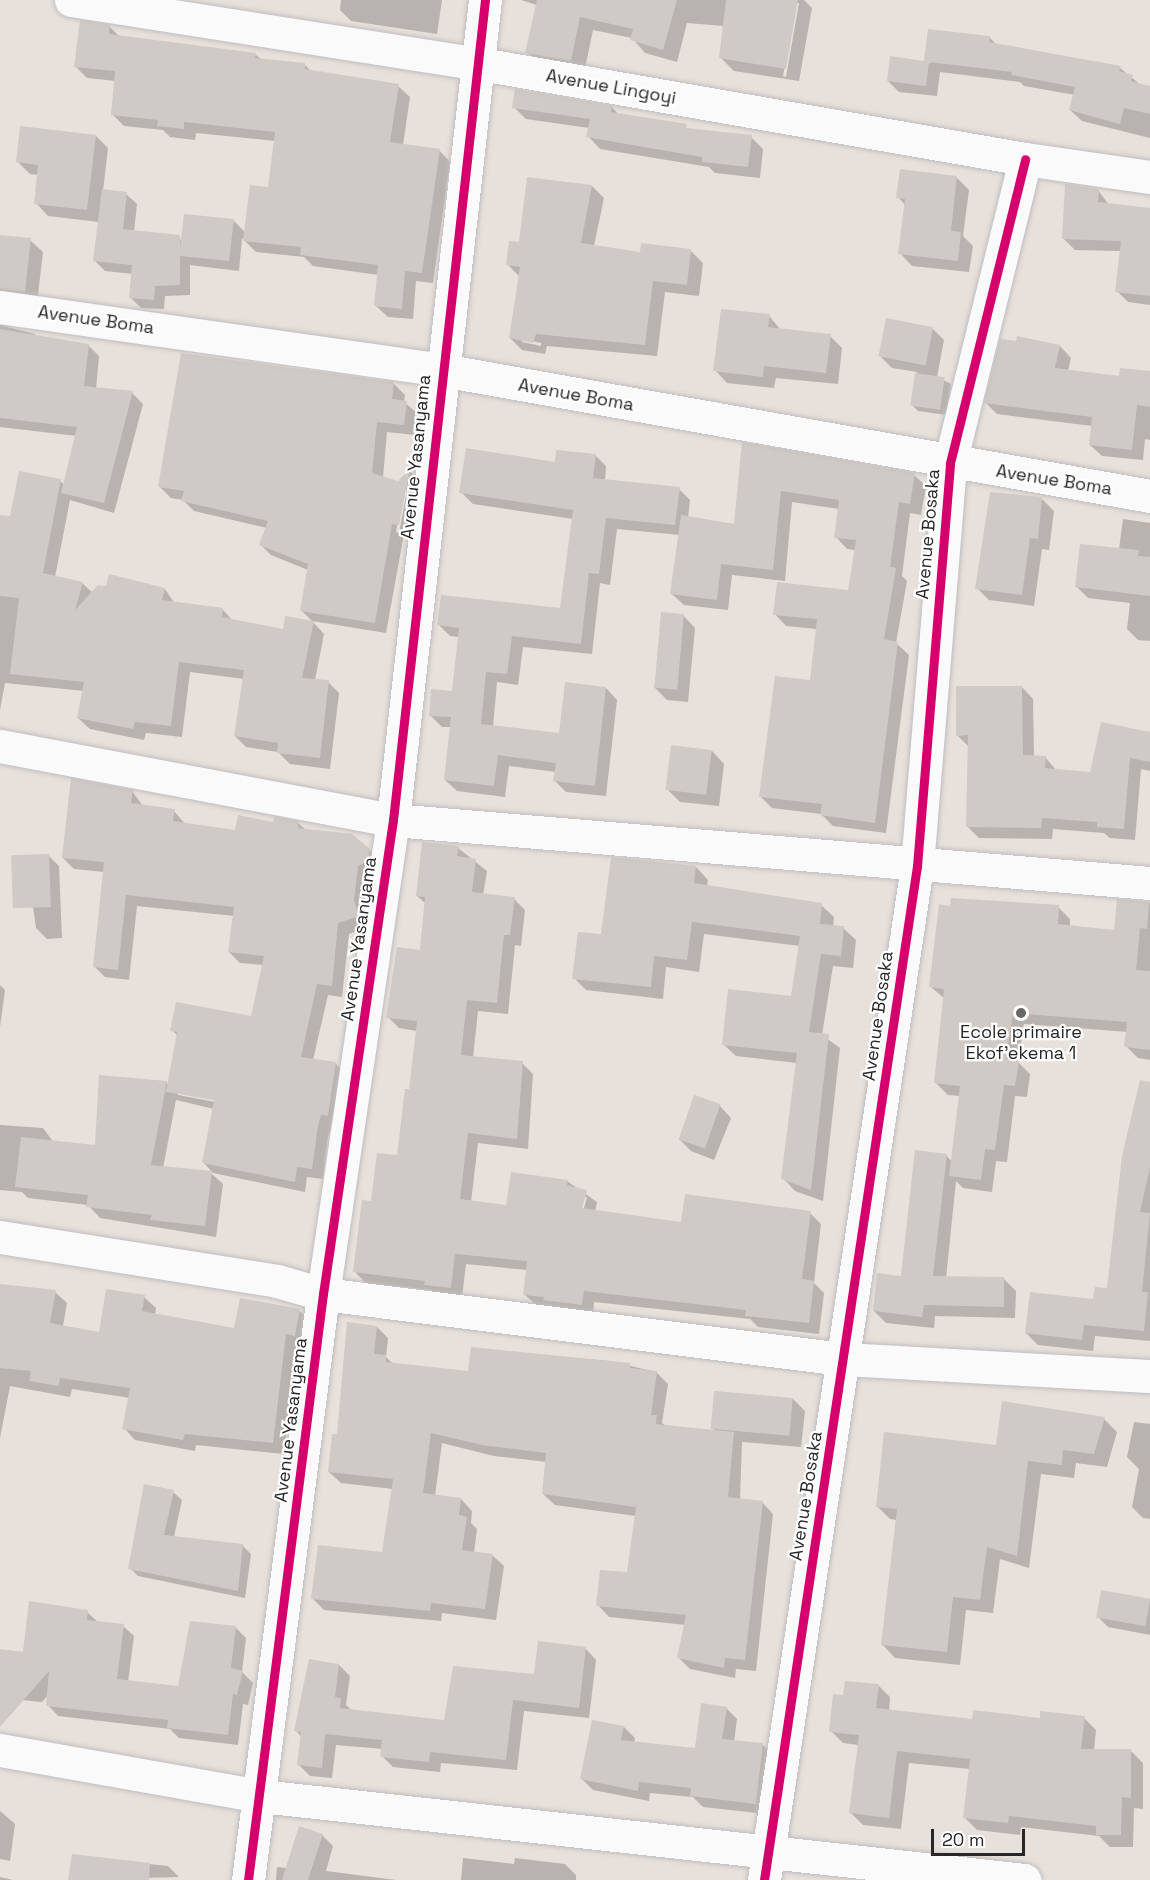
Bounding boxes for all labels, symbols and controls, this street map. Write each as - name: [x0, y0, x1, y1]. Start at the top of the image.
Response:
- street label: Avenue Lingoyi: [544, 65, 678, 109]
- street label: Avenue Boma: [37, 301, 155, 339]
- street label: Avenue Yasanyama: [397, 373, 435, 541]
- street label: Avenue Boma: [516, 374, 636, 416]
- street label: Avenue Boma: [995, 460, 1113, 500]
- street label: Avenue Bosaka: [912, 468, 944, 600]
- street label: Avenue Yasanyama: [337, 855, 381, 1023]
- street label: Avenue Bosaka: [858, 950, 898, 1082]
- marker: Ecole primaire Ekof'ekema 1: [1014, 1006, 1028, 1020]
- place label: Ecole primaire Ekof'ekema 1: [960, 1022, 1082, 1064]
- street label: Avenue Yasanyama: [270, 1336, 312, 1504]
- street label: Avenue Bosaka: [785, 1430, 827, 1562]
- scale bar: [934, 1817, 1028, 1855]
- text: 20 m: [942, 1828, 985, 1851]

